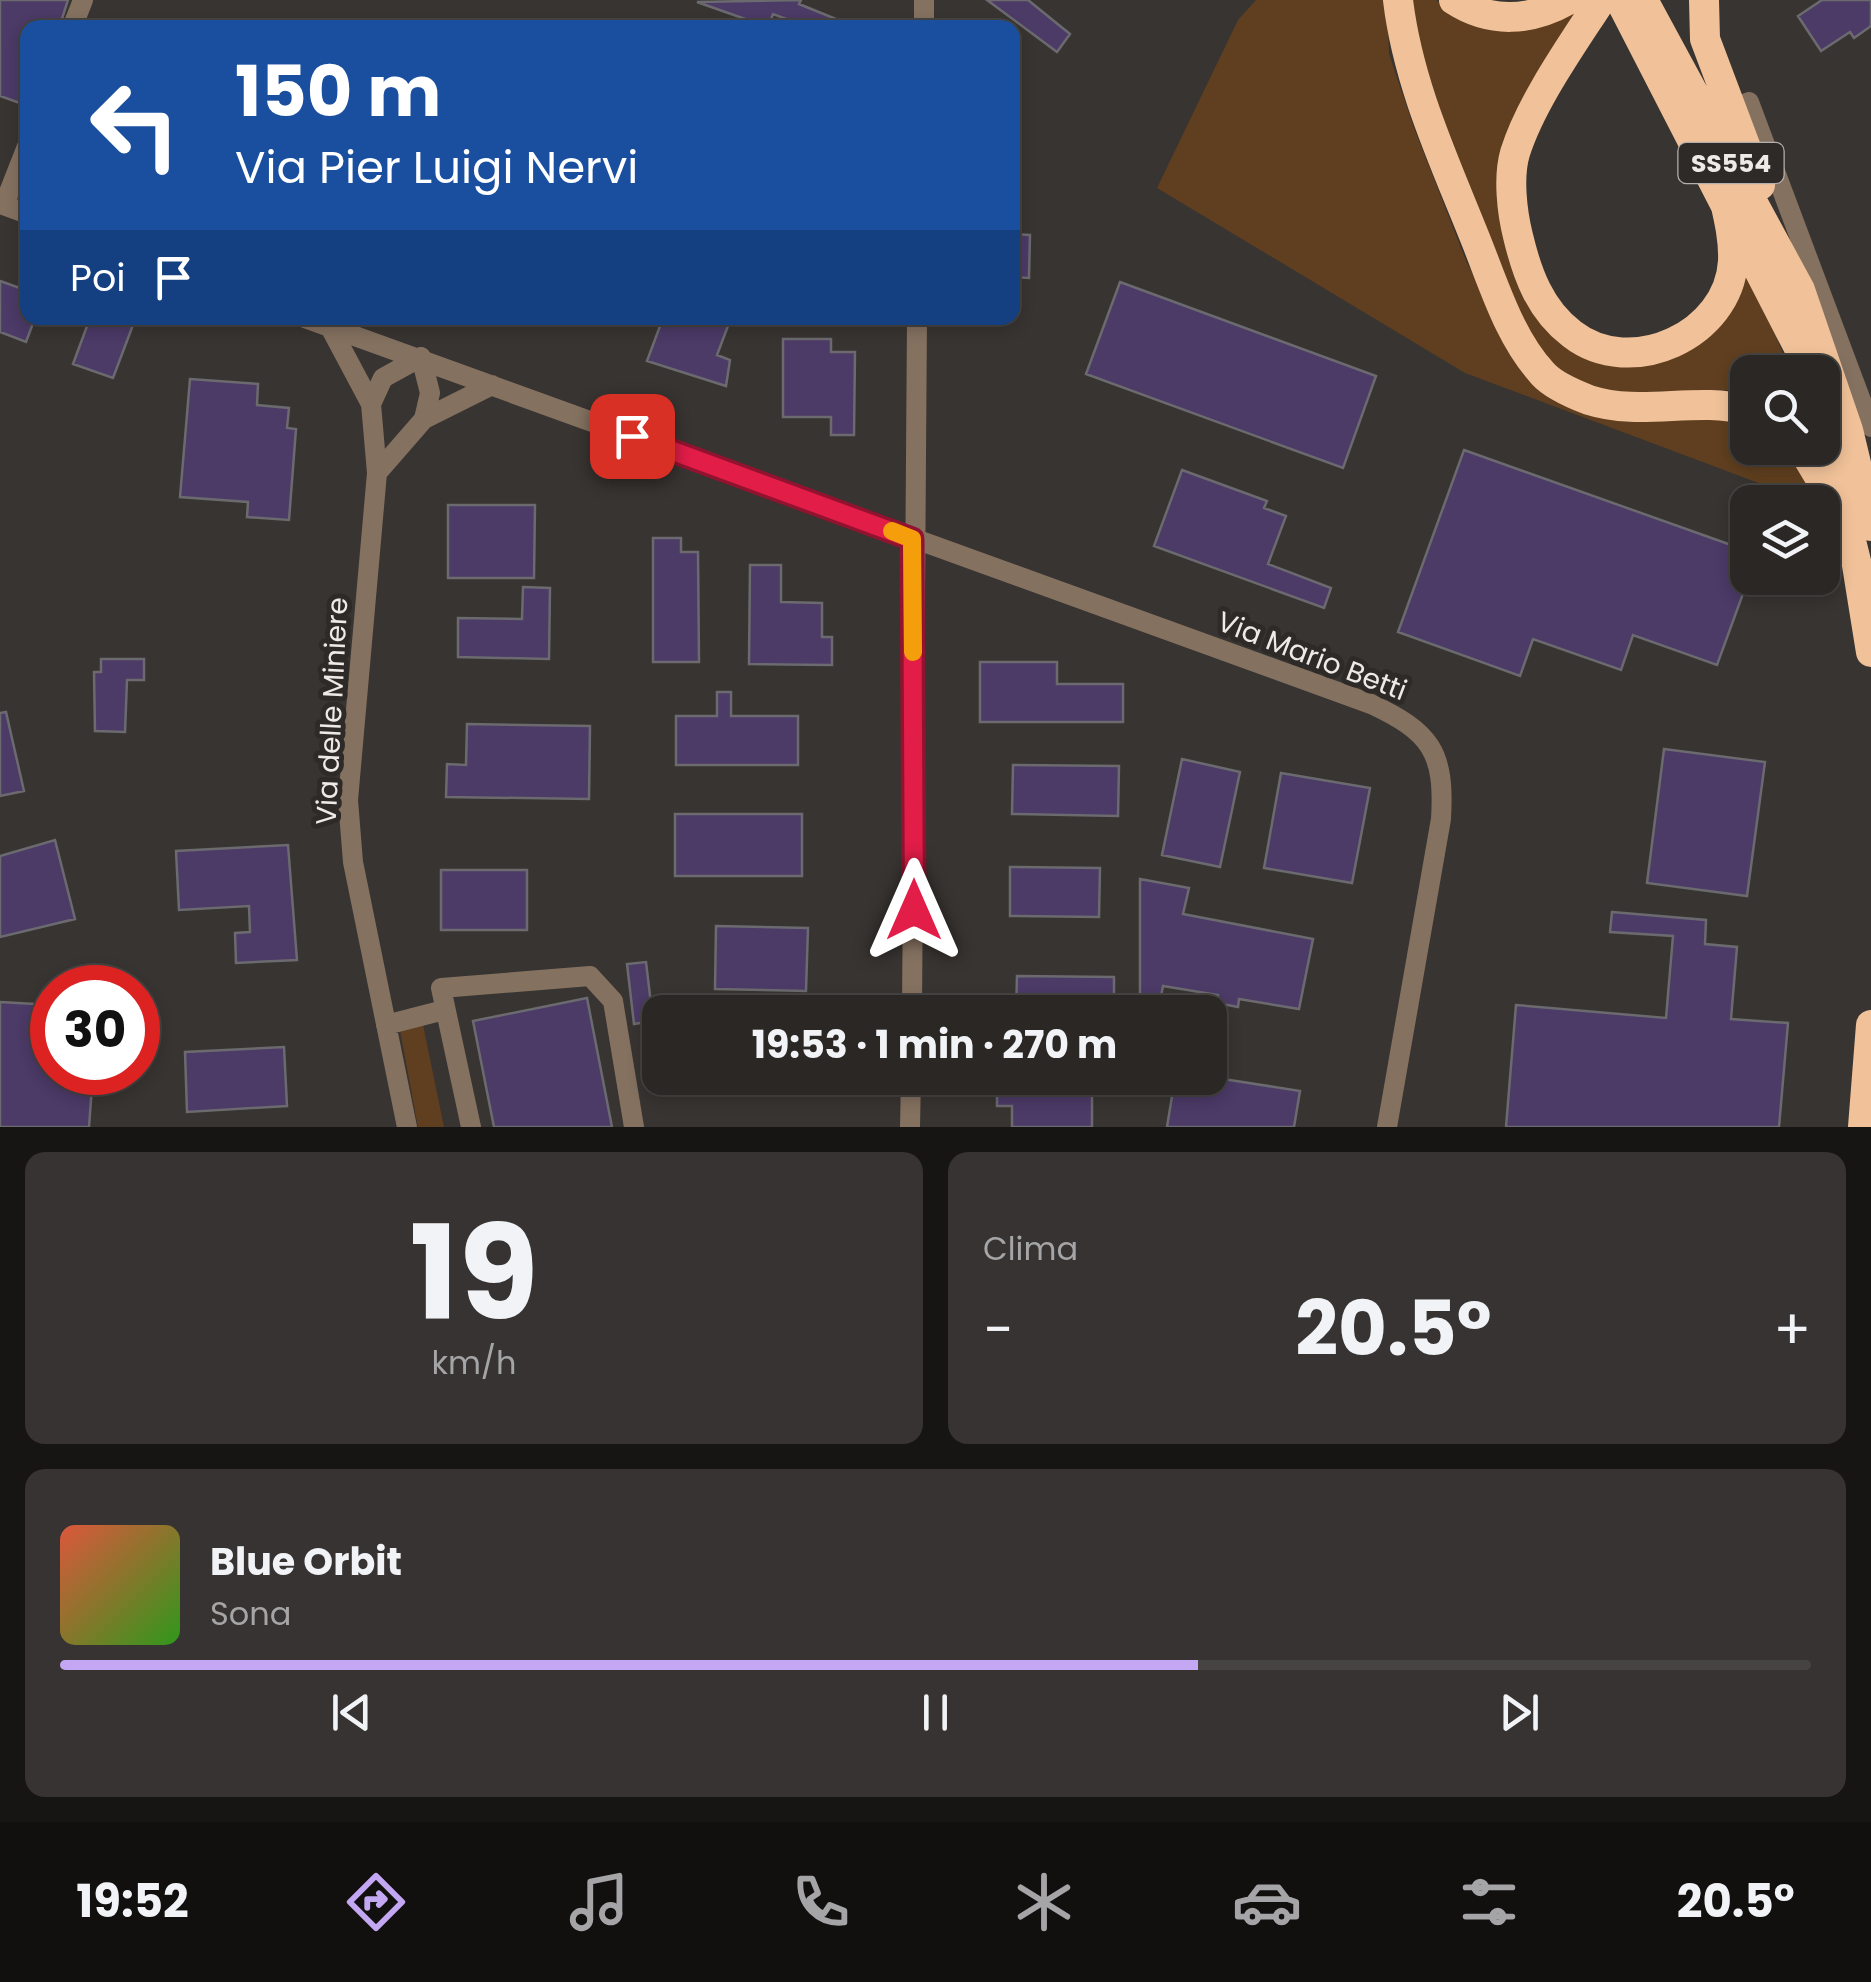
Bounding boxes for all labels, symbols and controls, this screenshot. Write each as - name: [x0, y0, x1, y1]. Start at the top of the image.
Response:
- text: 150 m: [235, 42, 441, 141]
- icon: left: [70, 60, 200, 190]
- text: Via Pier Luigi Nervi: [235, 136, 638, 199]
- road number: SS554: [1678, 143, 1784, 183]
- icon: arrive: [146, 250, 201, 305]
- text: Poi: [70, 251, 126, 304]
- map controls: [1730, 355, 1840, 595]
- button: search: [1730, 355, 1840, 465]
- pin: [590, 394, 675, 479]
- icon: arrive: [605, 409, 660, 464]
- button: layers: [1730, 485, 1840, 595]
- street label: Via delle Miniere: [307, 596, 357, 826]
- street label: Via Mario Betti: [1212, 602, 1412, 710]
- position arrow: [862, 858, 966, 962]
- speed limit sign: 30: [30, 965, 160, 1095]
- text: 19:53 · 1 min · 270 m: [752, 1018, 1117, 1071]
- text: 19: [410, 1182, 538, 1365]
- text: Clima: [983, 1226, 1078, 1271]
- text: 20.5°: [1295, 1276, 1492, 1381]
- text: −: [983, 1291, 1013, 1368]
- text: +: [1773, 1291, 1811, 1368]
- text: km/h: [431, 1340, 517, 1385]
- text: Blue Orbit: [210, 1535, 402, 1588]
- text: Sona: [210, 1591, 291, 1636]
- icon: previous: [324, 1685, 379, 1740]
- icon: pause: [908, 1685, 963, 1740]
- icon: next: [1492, 1685, 1547, 1740]
- icon: directions: [341, 1867, 411, 1937]
- icon: music: [564, 1867, 634, 1937]
- icon: phone: [786, 1867, 856, 1937]
- icon: climate: [1009, 1867, 1079, 1937]
- icon: car: [1232, 1867, 1302, 1937]
- icon: filters: [1454, 1867, 1524, 1937]
- text: 19:52: [76, 1870, 189, 1933]
- text: 20.5°: [1677, 1870, 1795, 1933]

